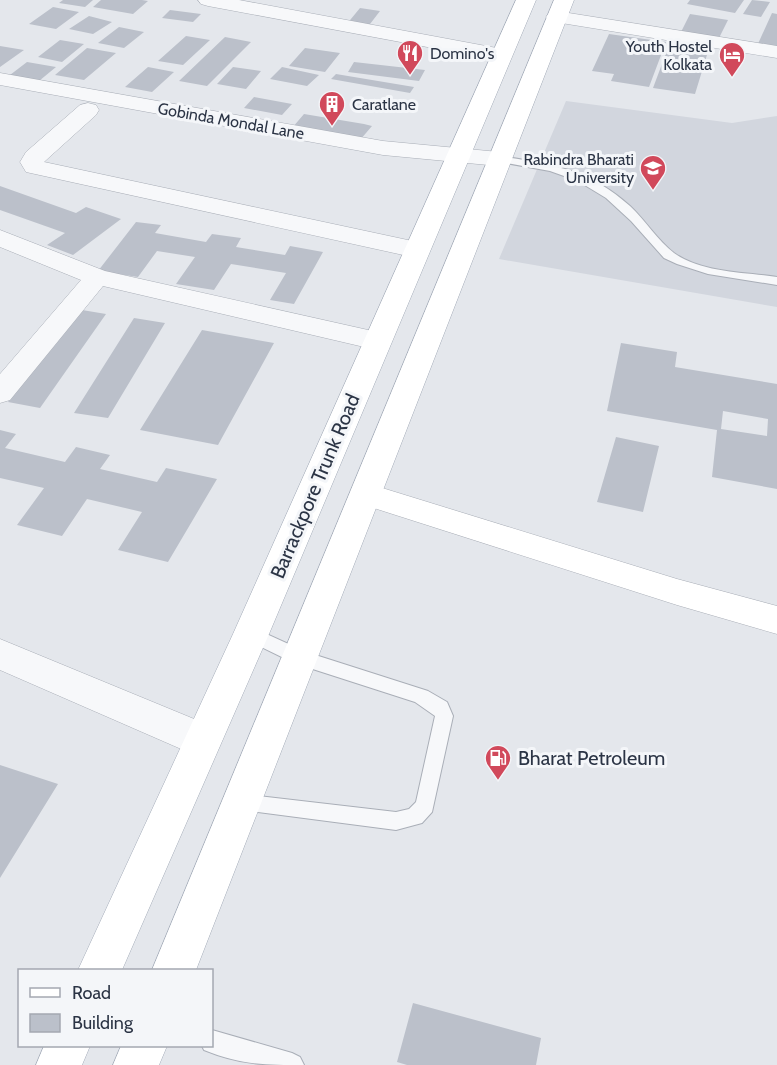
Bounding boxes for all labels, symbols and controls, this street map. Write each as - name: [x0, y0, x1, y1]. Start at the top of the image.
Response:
- place label: Youth Hostel Kolkata: [625, 37, 712, 74]
- restaurant icon: Domino's: [395, 38, 425, 76]
- hotel icon: Youth Hostel Kolkata: [717, 40, 747, 78]
- place label: Domino's: [430, 44, 495, 63]
- building icon: Caratlane: [317, 89, 347, 127]
- place label: Caratlane: [352, 95, 416, 114]
- street label: Gobinda Mondal Lane: [156, 99, 306, 143]
- place label: Rabindra Bharati University: [523, 150, 634, 187]
- school or university icon: Rabindra Bharati University: [638, 153, 668, 191]
- street label: Barrackpore Trunk Road: [265, 390, 365, 582]
- fuel station icon: Bharat Petroleum: [483, 743, 513, 781]
- place label: Bharat Petroleum: [518, 746, 665, 770]
- legend: [18, 969, 213, 1047]
- text: Road: [72, 982, 111, 1004]
- text: Building: [72, 1012, 134, 1034]

